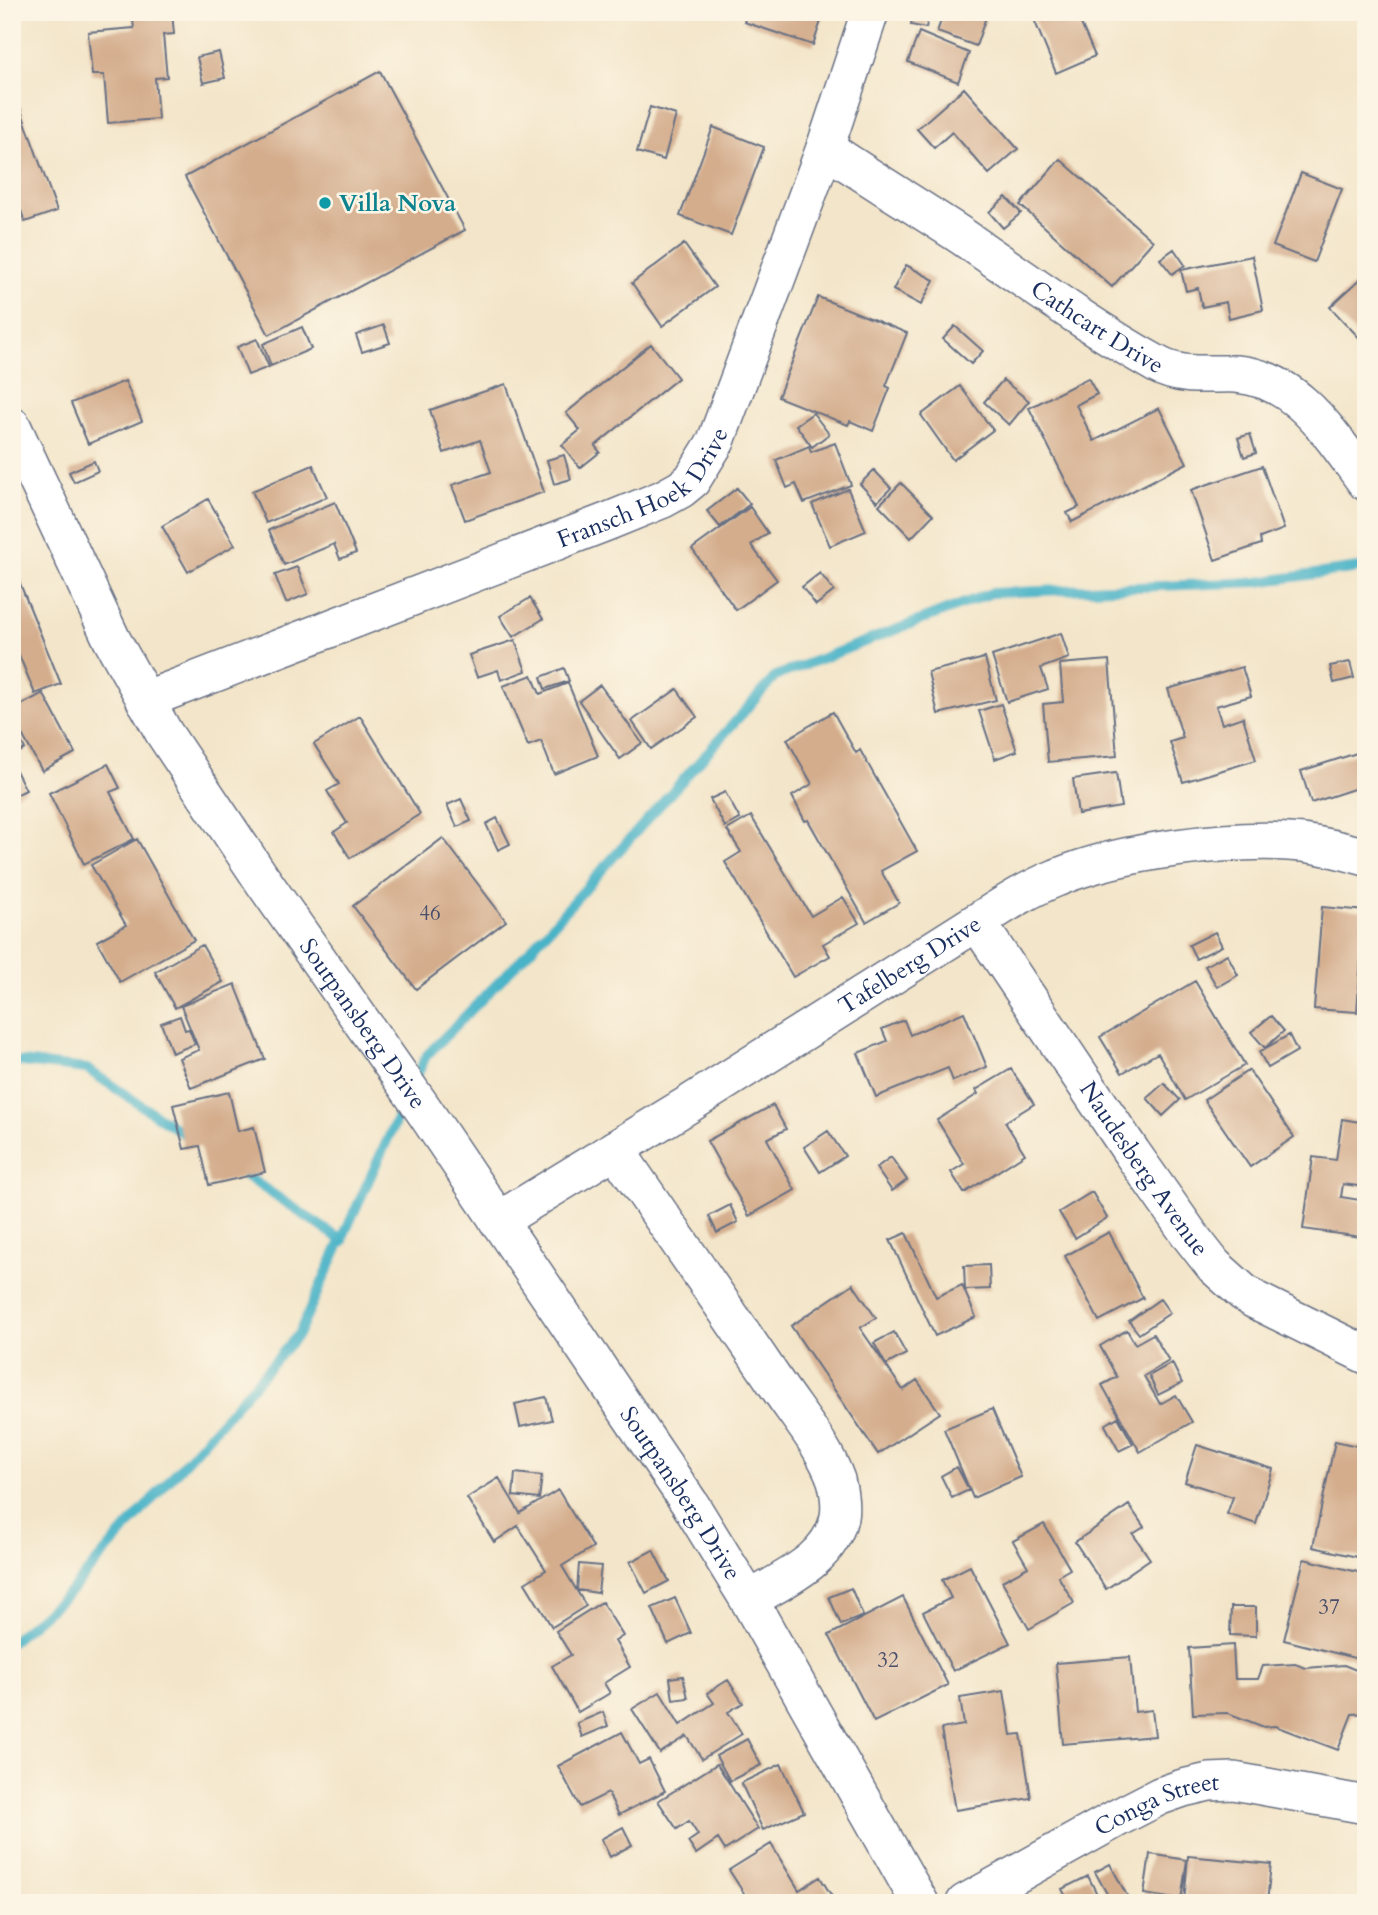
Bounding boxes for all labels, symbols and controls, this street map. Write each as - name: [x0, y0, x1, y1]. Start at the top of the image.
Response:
- place label: Villa Nova: [339, 187, 456, 220]
- marker: Villa Nova: [317, 195, 333, 211]
- street label: Cathcart Drive: [1024, 273, 1170, 382]
- street label: Fransch Hoek Drive: [552, 423, 736, 556]
- house number: 46: [419, 899, 441, 928]
- street label: Tafelberg Drive: [832, 908, 988, 1022]
- street label: Soutpansberg Drive: [291, 932, 434, 1116]
- street label: Naudesberg Avenue: [1072, 1075, 1216, 1263]
- street label: Soutpansberg Drive: [612, 1400, 749, 1587]
- house number: 37: [1318, 1593, 1340, 1622]
- house number: 32: [877, 1646, 899, 1675]
- street label: Conga Street: [1089, 1766, 1220, 1844]

